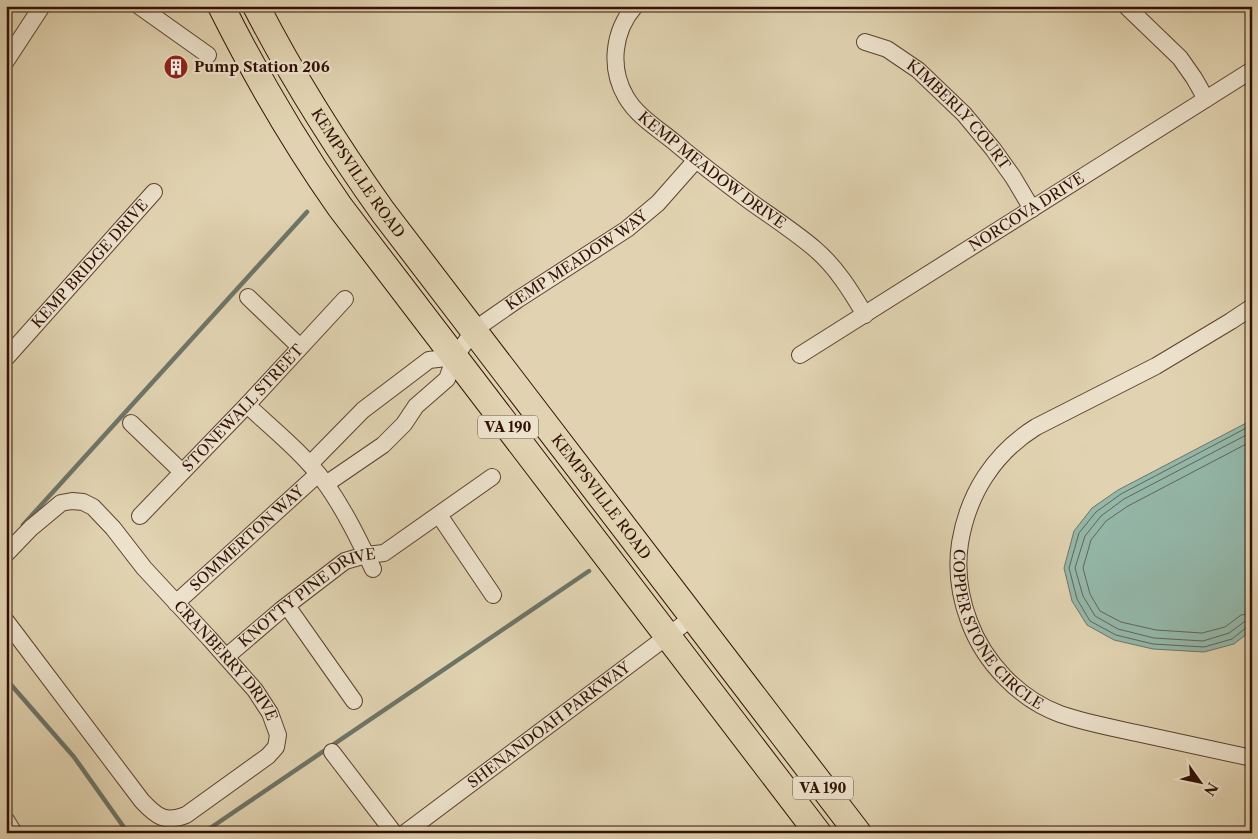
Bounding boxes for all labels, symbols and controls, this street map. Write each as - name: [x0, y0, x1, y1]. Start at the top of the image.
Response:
- building icon: Pump Station 206: [163, 54, 189, 80]
- street label: KIMBERLY COURT: [903, 55, 1015, 174]
- place label: Pump Station 206: [194, 57, 330, 76]
- street label: KEMPSVILLE ROAD: [307, 105, 409, 241]
- street label: KEMP MEADOW DRIVE: [634, 107, 790, 232]
- street label: NORCOVA DRIVE: [965, 168, 1088, 255]
- street label: KEMP BRIDGE DRIVE: [27, 195, 152, 332]
- street label: KEMP MEADOW WAY: [502, 206, 652, 314]
- street label: STONEWALL STREET: [178, 340, 308, 475]
- road number: VA 190: [478, 416, 538, 438]
- street label: KEMPSVILLE ROAD: [547, 430, 655, 563]
- street label: SOMMERTON WAY: [186, 481, 308, 595]
- street label: KNOTTY PINE DRIVE: [234, 544, 377, 651]
- street label: COPPER STONE CIRCLE: [949, 548, 1047, 714]
- street label: CRANBERRY DRIVE: [170, 596, 282, 723]
- street label: SHENANDOAH PARKWAY: [463, 657, 634, 792]
- north arrow: [1176, 756, 1226, 806]
- road number: VA 190: [793, 776, 853, 800]
- text: N: [1200, 779, 1222, 799]

